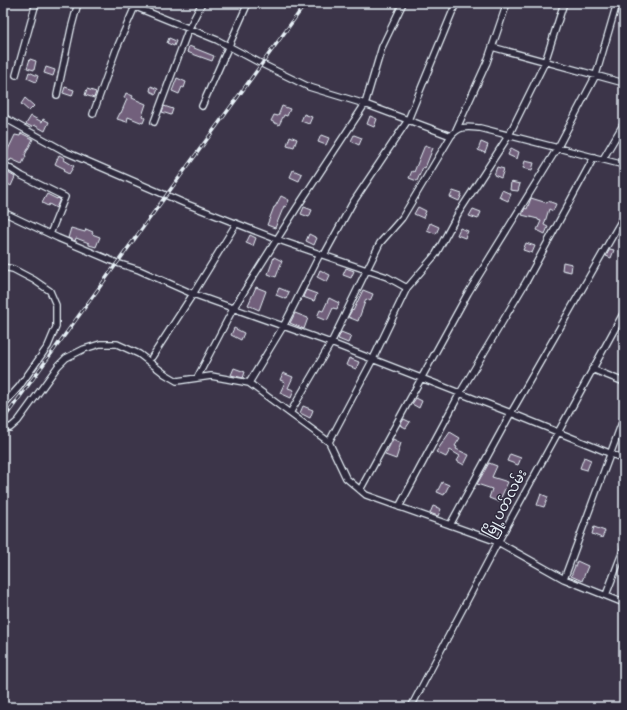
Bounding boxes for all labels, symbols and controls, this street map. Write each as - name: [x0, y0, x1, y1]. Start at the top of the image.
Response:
- street label: မြို့ပတ်လမ်း: [479, 465, 533, 542]

